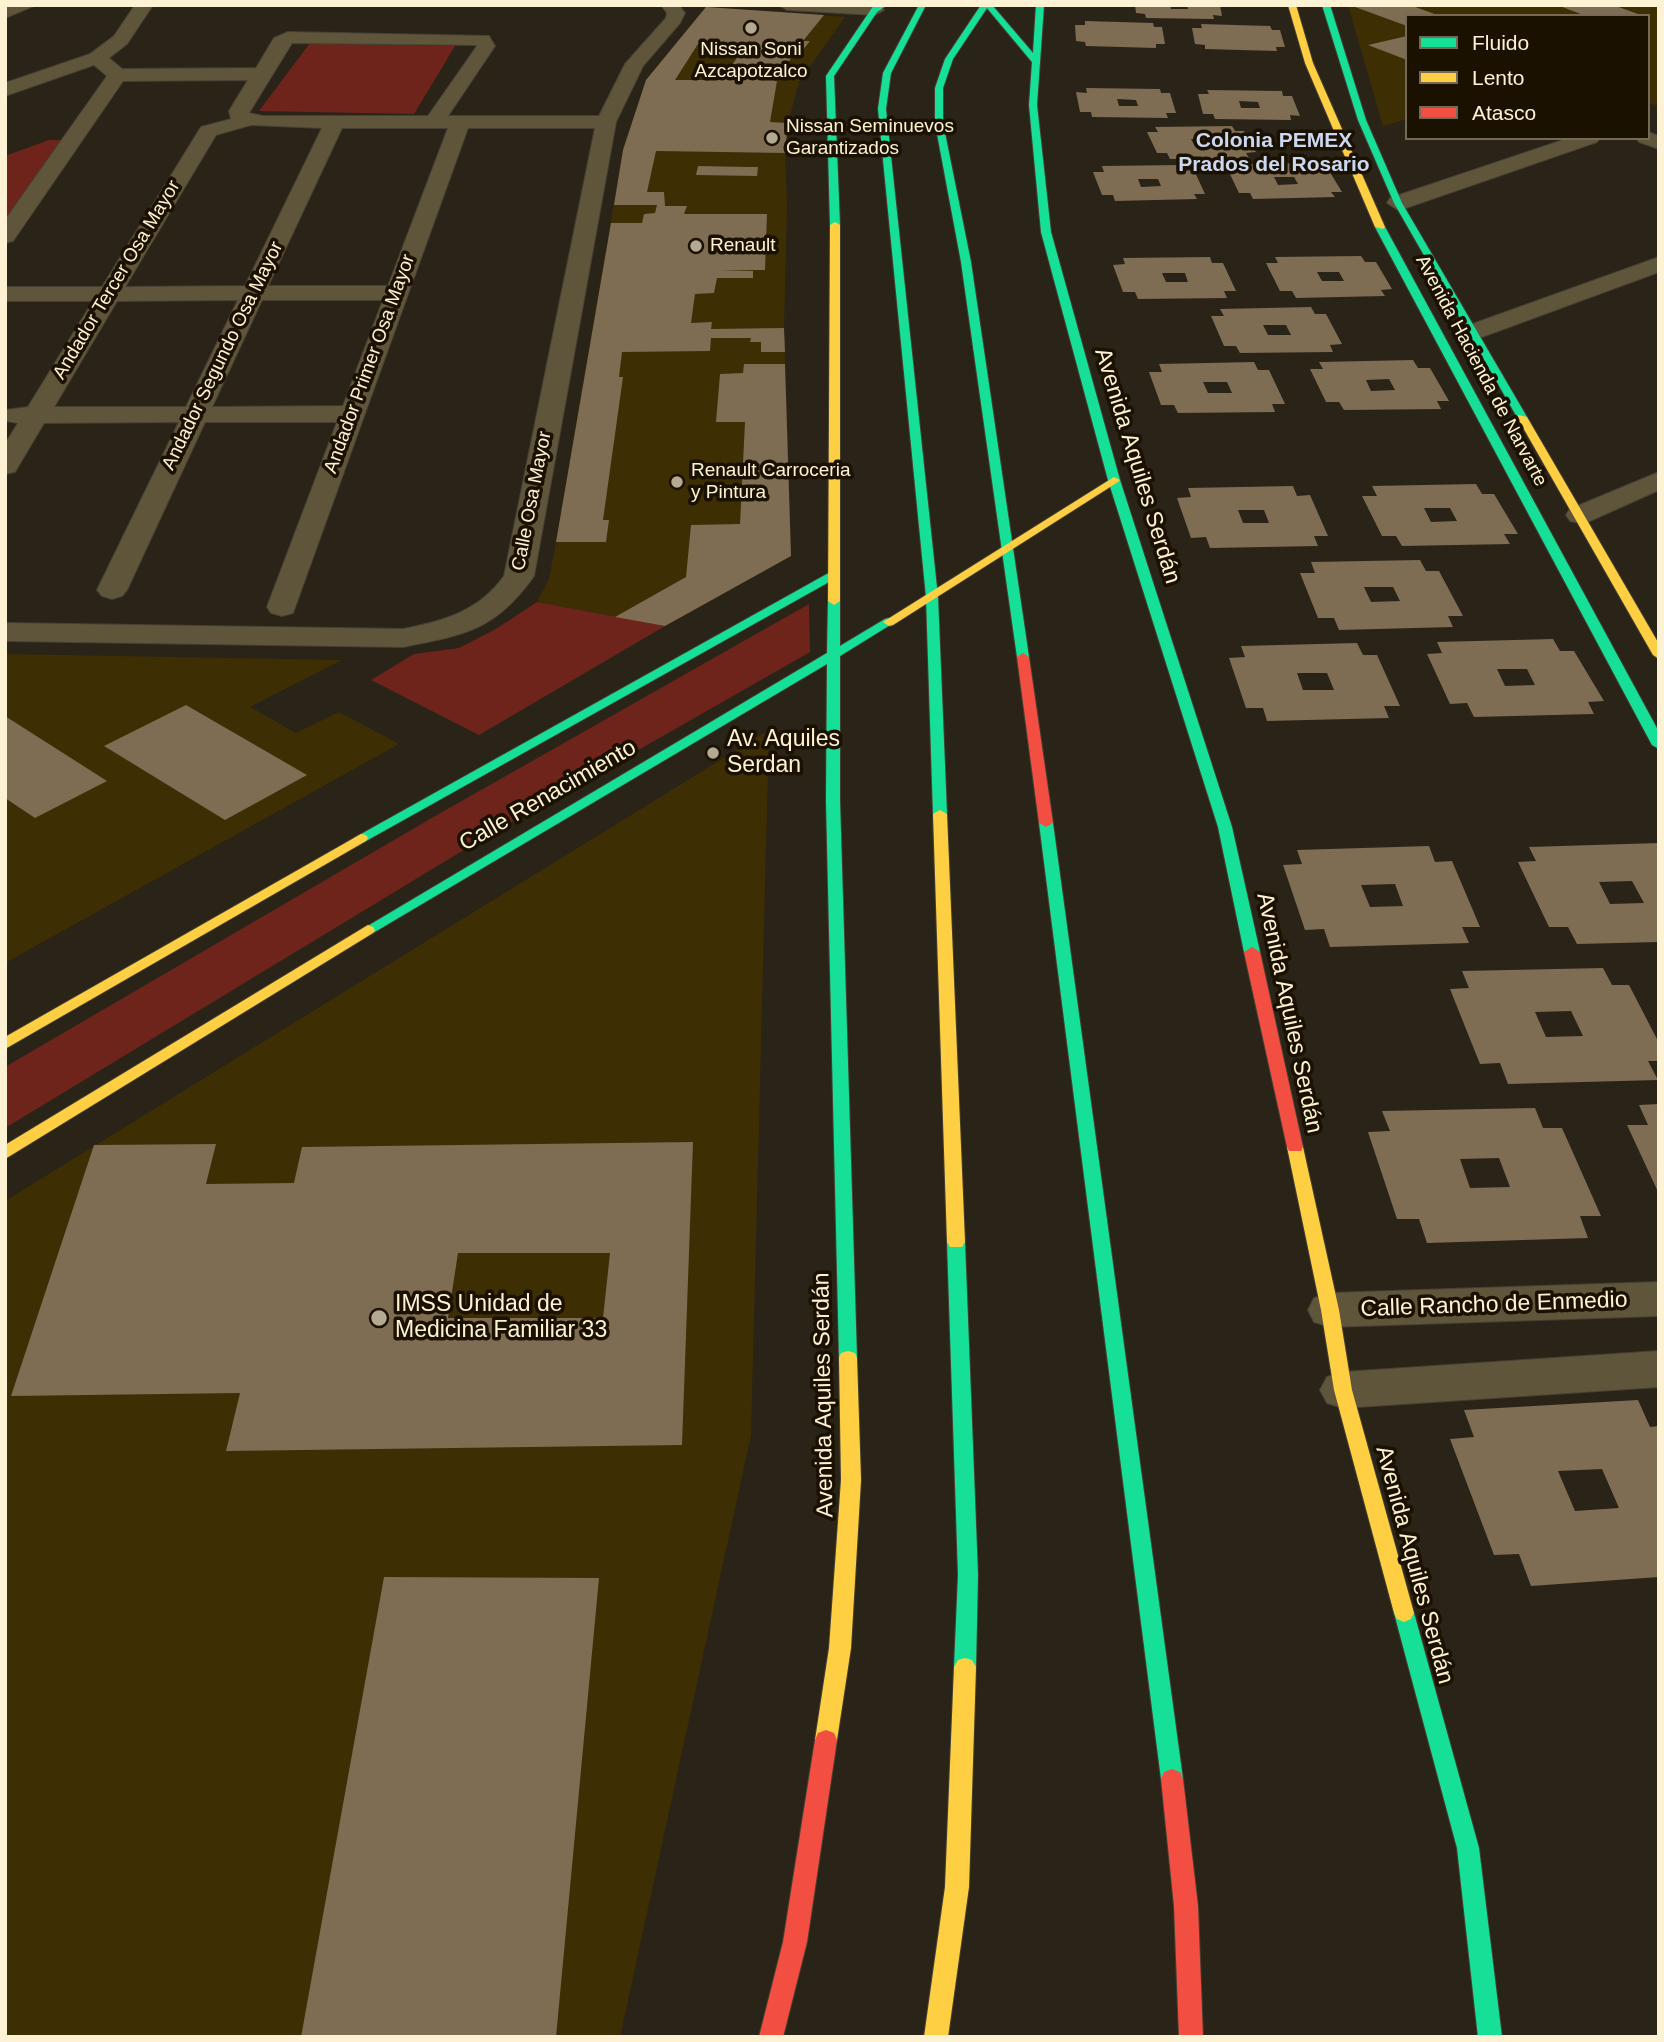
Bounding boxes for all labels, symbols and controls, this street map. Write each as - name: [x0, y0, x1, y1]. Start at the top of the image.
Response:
- legend: [1405, 14, 1650, 140]
- marker: Nissan Soni Azcapotzalco: [743, 20, 759, 36]
- text: Fluido: [1472, 31, 1529, 54]
- place label: Nissan Soni Azcapotzalco: [694, 39, 808, 83]
- text: Lento: [1472, 66, 1525, 89]
- text: Atasco: [1472, 101, 1536, 124]
- place label: Nissan Seminuevos Garantizados: [786, 116, 954, 160]
- district label: Colonia PEMEX Prados del Rosario: [1178, 128, 1370, 178]
- marker: Nissan Seminuevos Garantizados: [764, 130, 780, 146]
- street label: Andador Tercer Osa Mayor: [48, 176, 186, 384]
- place label: Renault: [710, 235, 775, 257]
- street label: Andador Segundo Osa Mayor: [158, 238, 288, 474]
- marker: Renault: [688, 238, 704, 254]
- street label: Andador Primer Osa Mayor: [320, 251, 420, 477]
- street label: Avenida Hacienda de Narvarte: [1410, 252, 1552, 490]
- street label: Avenida Aquiles Serdán: [1088, 345, 1186, 587]
- street label: Calle Osa Mayor: [507, 429, 557, 573]
- place label: Renault Carroceria y Pintura: [691, 460, 850, 504]
- marker: Renault Carroceria y Pintura: [669, 474, 685, 490]
- place label: Av. Aquiles Serdan: [727, 726, 840, 780]
- street label: Calle Renacimiento: [455, 734, 641, 858]
- marker: Av. Aquiles Serdan: [705, 745, 721, 761]
- street label: Avenida Aquiles Serdán: [1250, 890, 1328, 1136]
- street label: Avenida Aquiles Serdán: [808, 1272, 840, 1518]
- street label: Calle Rancho de Enmedio: [1360, 1287, 1628, 1323]
- place label: IMSS Unidad de Medicina Familiar 33: [395, 1291, 607, 1345]
- marker: IMSS Unidad de Medicina Familiar 33: [369, 1308, 389, 1328]
- street label: Avenida Aquiles Serdán: [1369, 1443, 1459, 1687]

